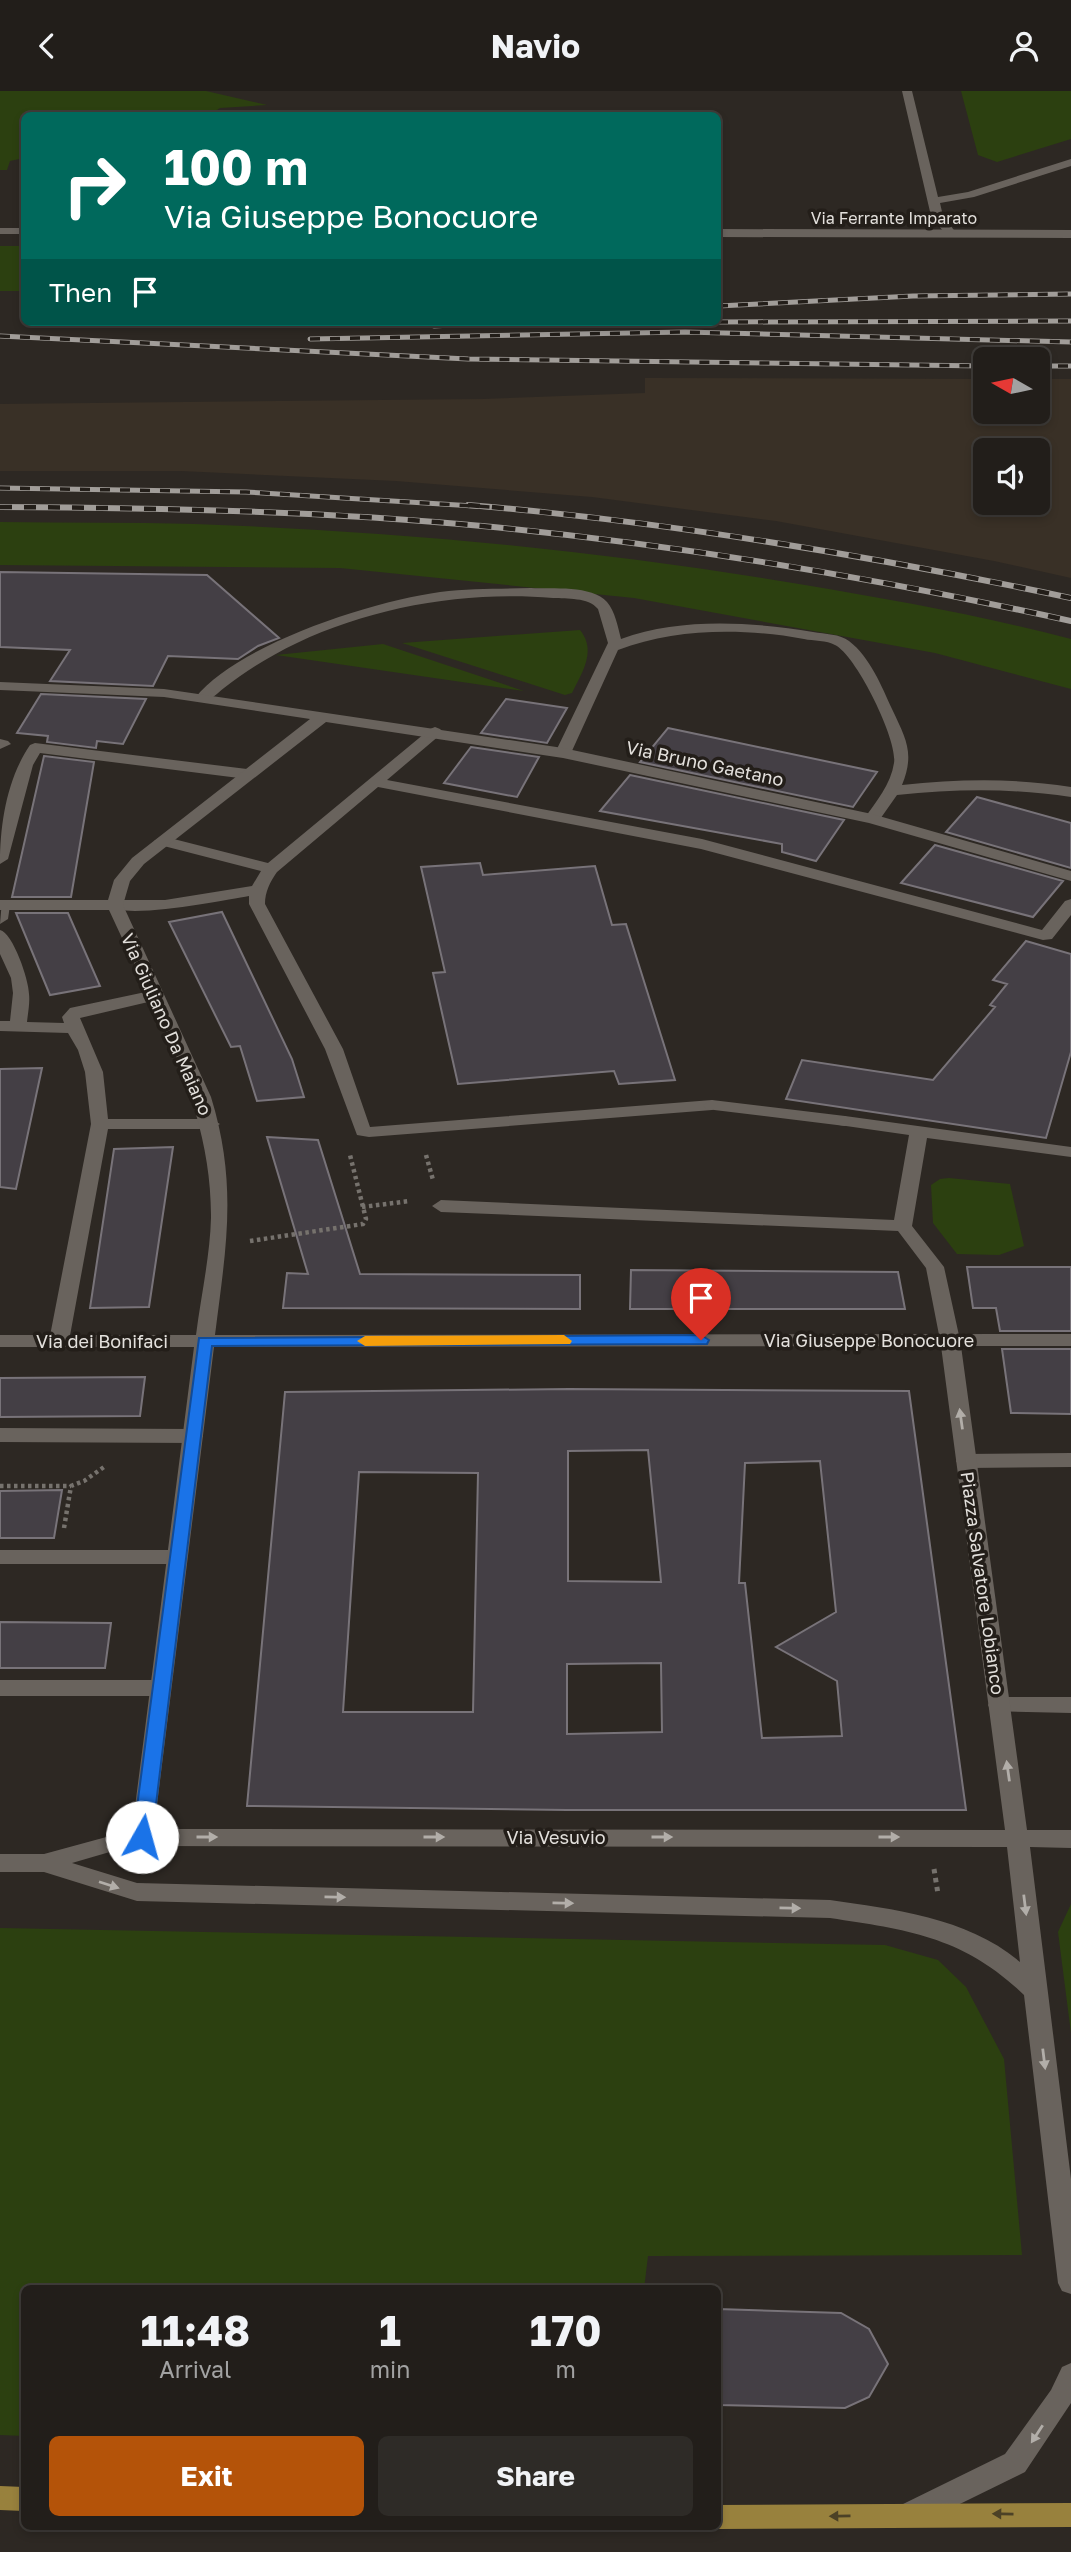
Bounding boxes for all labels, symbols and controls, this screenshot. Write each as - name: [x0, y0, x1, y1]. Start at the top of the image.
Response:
- icon: back: [28, 27, 66, 65]
- text: Navio: [491, 27, 580, 65]
- icon: person: [1005, 27, 1043, 65]
- text: 100 m: [164, 137, 308, 196]
- icon: right: [49, 140, 140, 231]
- text: Via Giuseppe Bonocuore: [164, 197, 538, 235]
- street label: Via Ferrante Imparato: [811, 208, 977, 228]
- icon: arrive: [126, 273, 164, 311]
- text: Then: [49, 277, 112, 308]
- north arrow: [973, 347, 1050, 423]
- map controls: [973, 347, 1050, 515]
- button: sound: [973, 438, 1050, 515]
- street label: Via Bruno Gaetano: [624, 736, 786, 790]
- street label: Via Giuliano Da Maiano: [117, 930, 217, 1118]
- pin: [671, 1268, 731, 1340]
- icon: arrive: [682, 1279, 720, 1317]
- street label: Via Giuseppe Bonocuore: [764, 1329, 974, 1351]
- street label: Via dei Bonifaci: [36, 1330, 168, 1352]
- one-way arrow: [955, 1407, 966, 1429]
- street label: Piazza Salvatore Lobianco: [956, 1470, 1010, 1696]
- one-way arrow: [1002, 1760, 1013, 1782]
- position arrow: [105, 1800, 179, 1874]
- street label: Via Vesuvio: [506, 1826, 606, 1848]
- one-way arrow: [196, 1831, 218, 1843]
- one-way arrow: [423, 1831, 445, 1843]
- one-way arrow: [651, 1831, 673, 1843]
- one-way arrow: [878, 1831, 900, 1843]
- one-way arrow: [99, 1880, 120, 1891]
- one-way arrow: [325, 1891, 347, 1903]
- one-way arrow: [1019, 1894, 1030, 1916]
- one-way arrow: [552, 1897, 574, 1908]
- one-way arrow: [780, 1902, 802, 1914]
- one-way arrow: [1038, 2048, 1049, 2070]
- text: 11:48: [140, 2305, 250, 2355]
- text: 1: [379, 2305, 401, 2355]
- text: 170: [530, 2305, 602, 2355]
- text: Arrival: [159, 2355, 231, 2383]
- text: min: [370, 2355, 410, 2383]
- text: m: [555, 2355, 576, 2383]
- one-way arrow: [1031, 2424, 1044, 2443]
- button: Exit: [49, 2436, 364, 2516]
- button: Share: [378, 2436, 693, 2516]
- one-way arrow: [992, 2508, 1014, 2520]
- one-way arrow: [829, 2511, 851, 2522]

